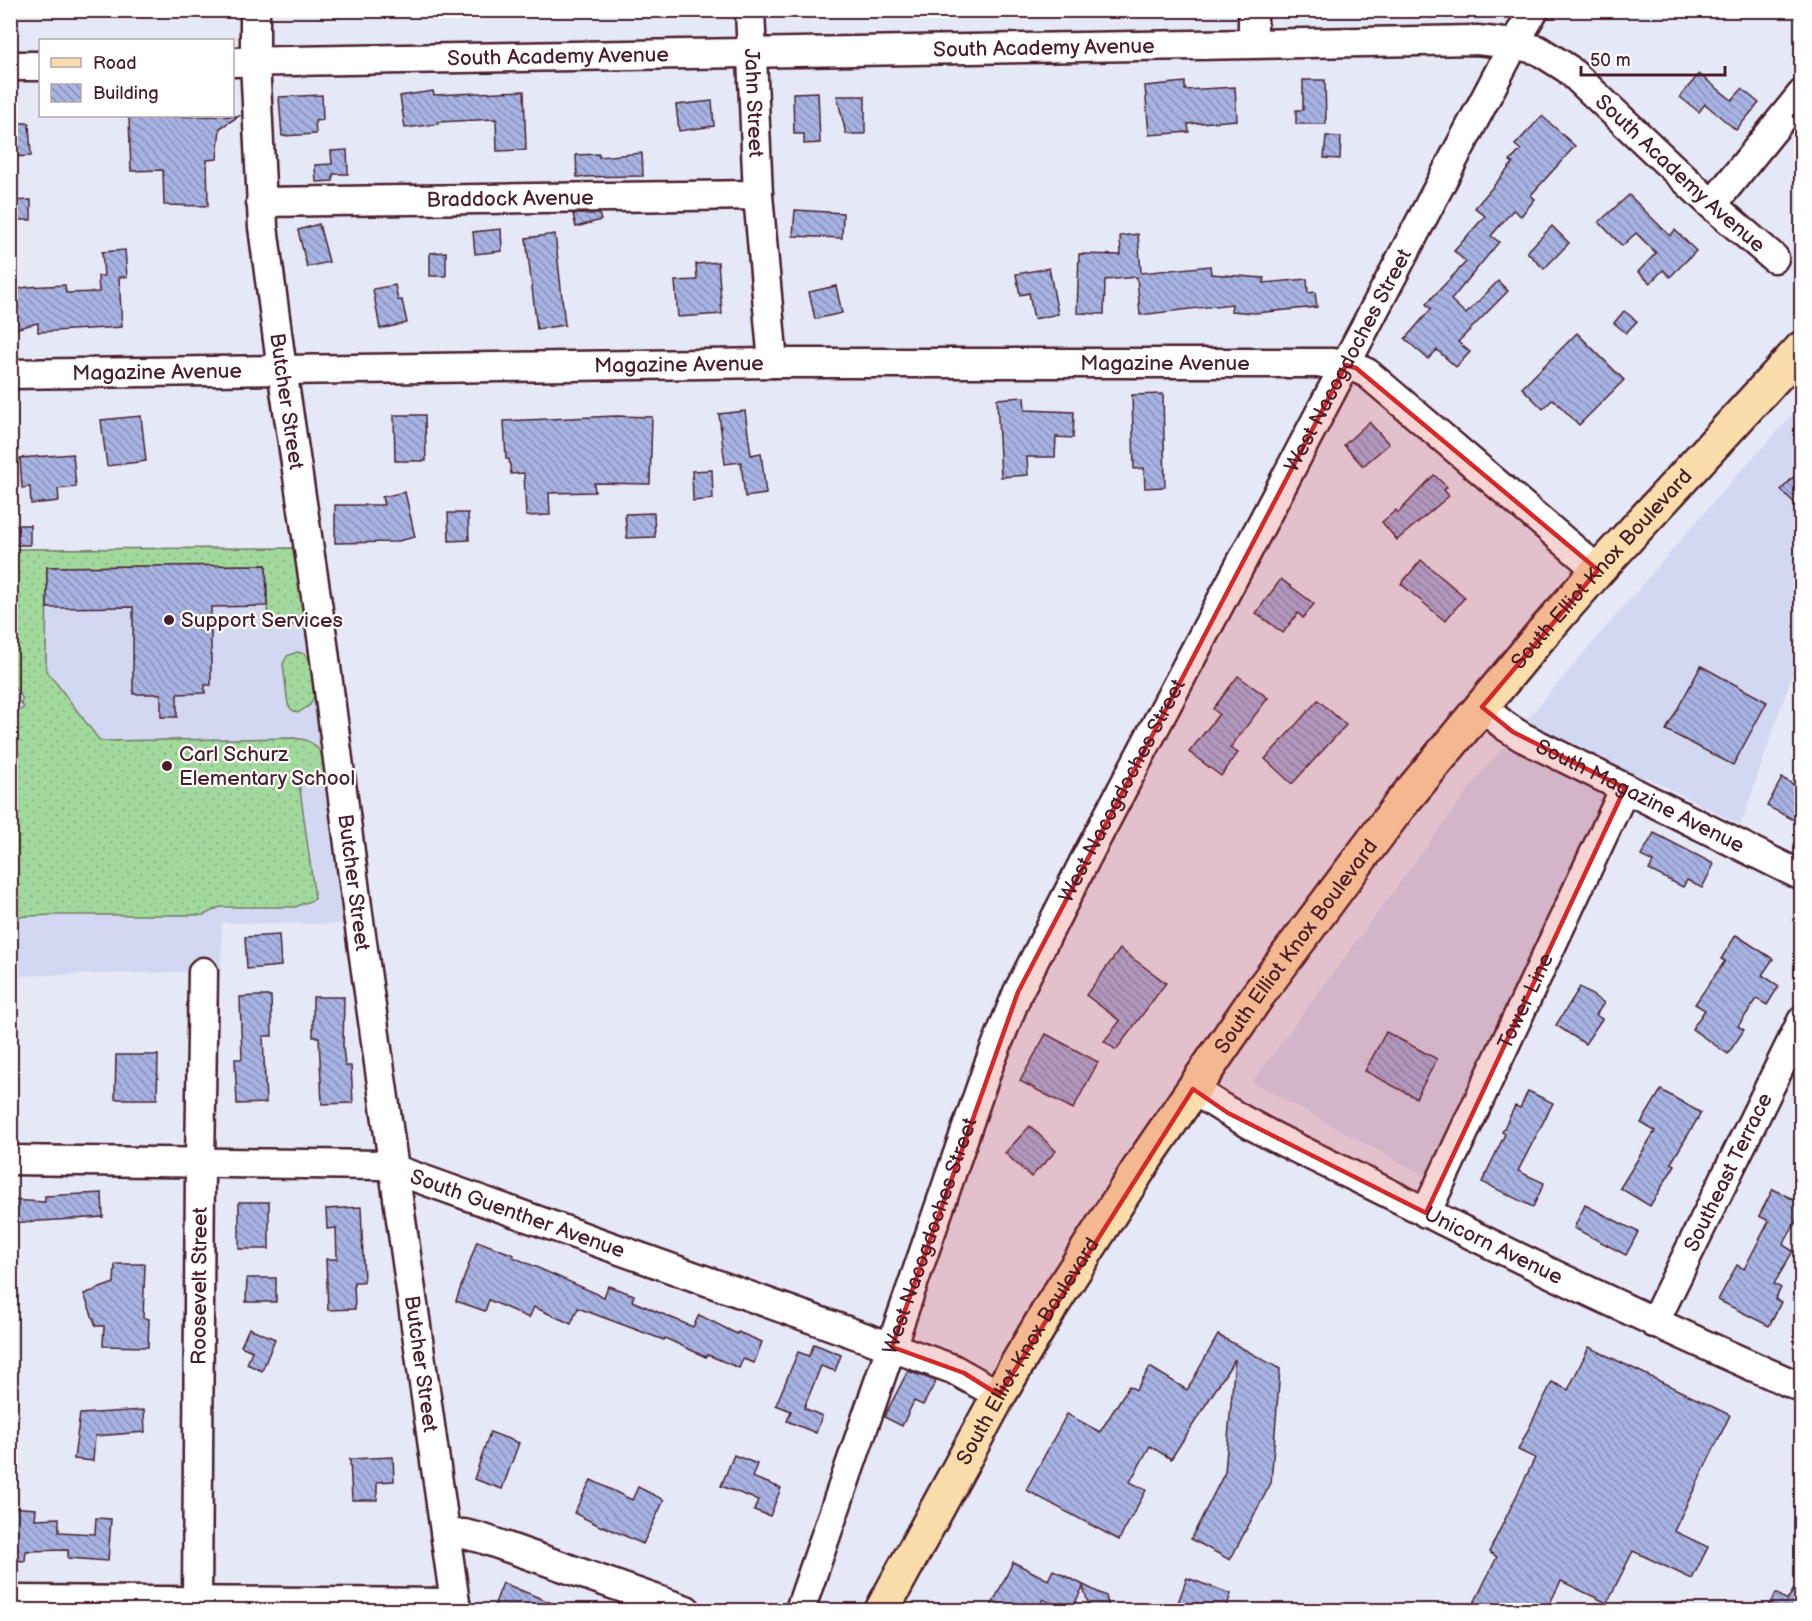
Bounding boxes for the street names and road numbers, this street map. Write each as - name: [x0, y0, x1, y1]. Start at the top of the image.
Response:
- street label: South Academy Avenue: [933, 33, 1155, 62]
- street label: South Academy Avenue: [447, 42, 669, 71]
- street label: Jahn Street: [739, 48, 769, 158]
- street label: South Academy Avenue: [1590, 89, 1770, 257]
- street label: Braddock Avenue: [426, 185, 594, 212]
- street label: West Nacogdoches Street: [1279, 244, 1417, 476]
- street label: Butcher Street: [265, 331, 309, 472]
- street label: Magazine Avenue: [594, 351, 764, 378]
- street label: Magazine Avenue: [1080, 351, 1250, 376]
- street label: Magazine Avenue: [72, 358, 242, 386]
- street label: South Elliot Knox Boulevard: [1506, 464, 1697, 674]
- street label: West Nacogdoches Street: [1053, 674, 1191, 906]
- street label: South Magazine Avenue: [1532, 733, 1748, 858]
- street label: Butcher Street: [333, 813, 376, 953]
- street label: South Elliot Knox Boulevard: [1209, 834, 1383, 1058]
- street label: Tower Line: [1492, 949, 1558, 1053]
- street label: Southeast Terrace: [1678, 1089, 1777, 1256]
- street label: West Nacogdoches Street: [877, 1114, 982, 1357]
- street label: South Guenther Avenue: [407, 1164, 628, 1263]
- street label: Unicorn Avenue: [1420, 1201, 1567, 1290]
- street label: Roosevelt Street: [186, 1206, 212, 1365]
- street label: South Elliot Knox Boulevard: [951, 1233, 1104, 1469]
- street label: Butcher Street: [399, 1294, 443, 1434]

